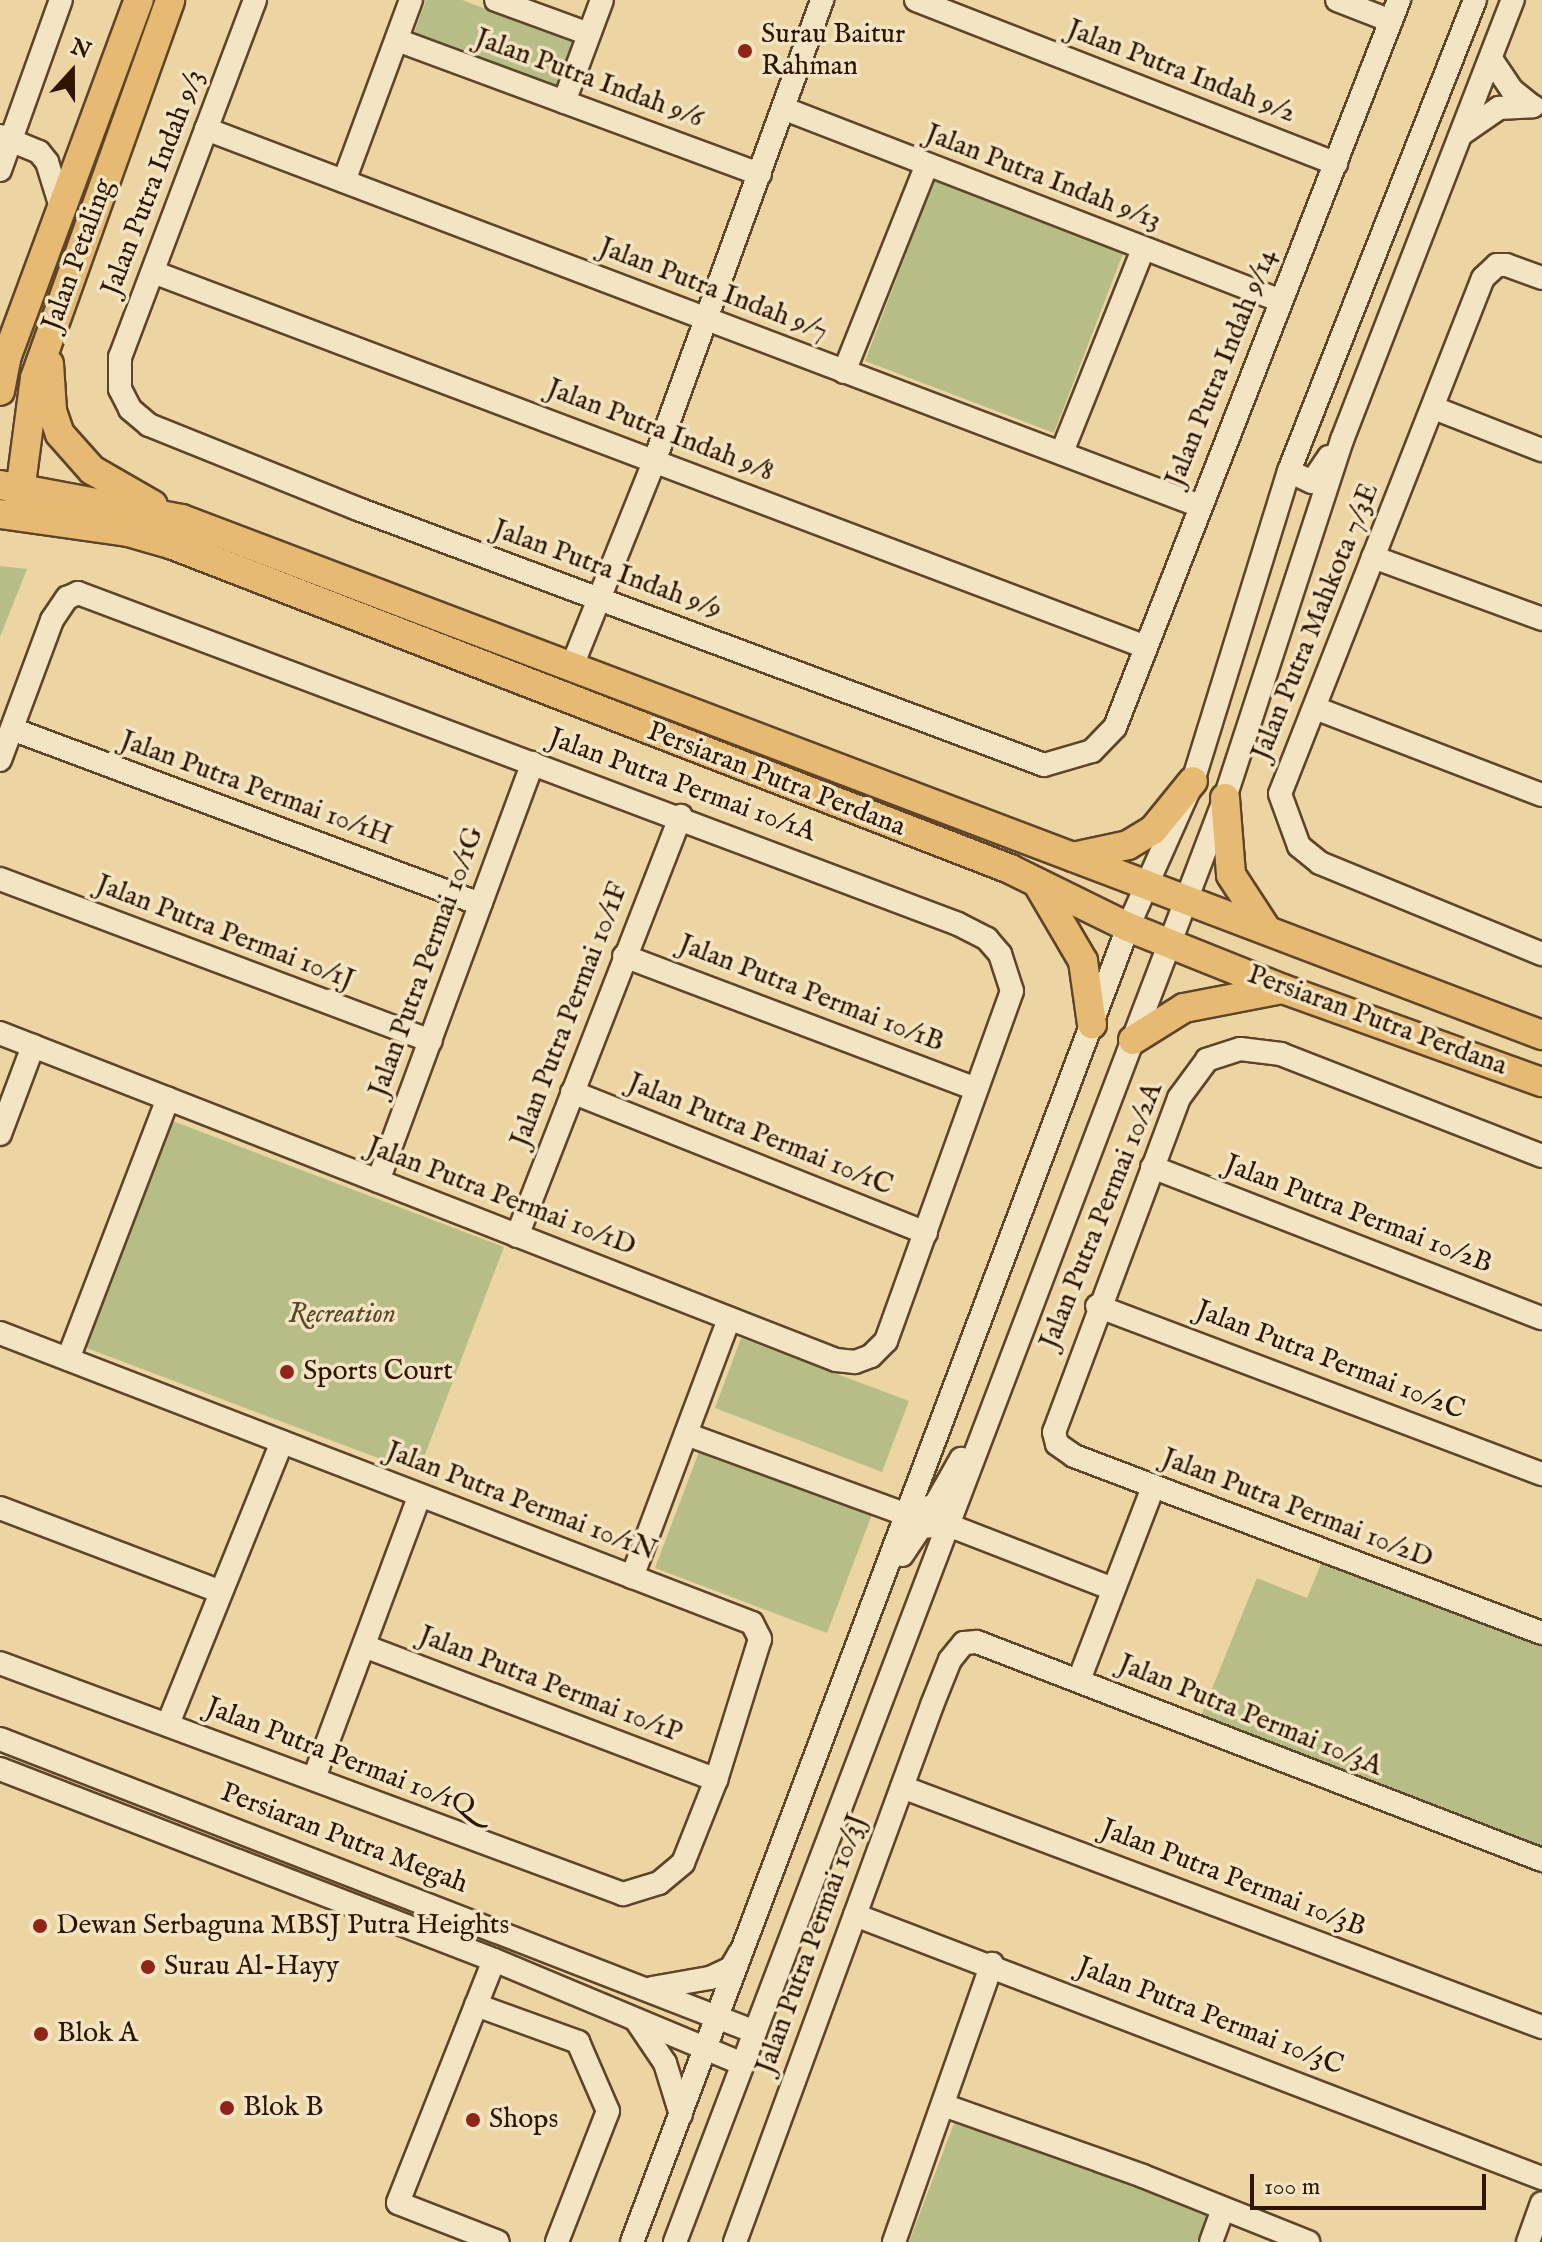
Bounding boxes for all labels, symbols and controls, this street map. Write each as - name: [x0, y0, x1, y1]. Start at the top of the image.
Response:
- street label: Jalan Putra Indah 9/2: [1062, 13, 1300, 131]
- place label: Surau Baitur Rahman: [761, 18, 905, 84]
- street label: Jalan Putra Indah 9/6: [470, 22, 708, 136]
- north arrow: [32, 32, 112, 112]
- text: N: [67, 33, 95, 66]
- marker: Surau Baitur Rahman: [736, 42, 754, 60]
- street label: Jalan Putra Indah 9/3: [95, 65, 213, 301]
- street label: Jalan Putra Indah 9/13: [920, 118, 1166, 238]
- street label: Jalan Petaling: [36, 174, 122, 336]
- street label: Jalan Putra Indah 9/7: [594, 231, 832, 349]
- street label: Jalan Putra Indah 9/14: [1159, 244, 1285, 492]
- street label: Jalan Putra Indah 9/8: [542, 372, 778, 490]
- street label: Jalan Putra Mahkota 7/3E: [1245, 479, 1387, 765]
- street label: Jalan Putra Indah 9/9: [488, 513, 726, 627]
- street label: Persiaran Putra Perdana: [642, 715, 910, 845]
- street label: Jalan Putra Permai 10/1A: [544, 722, 820, 850]
- street label: Jalan Putra Permai 10/1H: [116, 724, 396, 854]
- street label: Jalan Putra Permai 10/1G: [362, 822, 492, 1102]
- street label: Jalan Putra Permai 10/1J: [91, 868, 359, 998]
- street label: Jalan Putra Permai 10/1F: [504, 878, 636, 1152]
- street label: Jalan Putra Permai 10/1B: [674, 928, 948, 1060]
- street label: Persiaran Putra Perdana: [1243, 958, 1511, 1084]
- street label: Jalan Putra Permai 10/1C: [623, 1066, 897, 1204]
- street label: Jalan Putra Permai 10/2A: [1033, 1078, 1171, 1354]
- street label: Jalan Putra Permai 10/1D: [362, 1130, 640, 1264]
- street label: Jalan Putra Permai 10/2B: [1220, 1148, 1496, 1282]
- street label: Jalan Putra Permai 10/2C: [1191, 1294, 1469, 1428]
- park label: Recreation: [288, 1298, 396, 1332]
- place label: Sports Court: [303, 1355, 453, 1389]
- marker: Sports Court: [278, 1363, 296, 1381]
- street label: Jalan Putra Permai 10/1N: [381, 1435, 661, 1569]
- street label: Jalan Putra Permai 10/2D: [1157, 1442, 1437, 1576]
- street label: Jalan Putra Permai 10/1P: [414, 1619, 686, 1751]
- street label: Jalan Putra Permai 10/3A: [1113, 1648, 1387, 1784]
- street label: Jalan Putra Permai 10/1Q: [201, 1691, 479, 1825]
- street label: Persiaran Putra Megah: [216, 1776, 472, 1902]
- street label: Jalan Putra Permai 10/3J: [749, 1809, 875, 2079]
- street label: Jalan Putra Permai 10/3B: [1096, 1813, 1370, 1945]
- place label: Dewan Serbaguna MBSJ Putra Heights: [56, 1909, 509, 1943]
- marker: Dewan Serbaguna MBSJ Putra Heights: [31, 1917, 49, 1935]
- place label: Surau Al-Hayy: [164, 1950, 339, 1984]
- street label: Jalan Putra Permai 10/3C: [1072, 1951, 1348, 2083]
- marker: Surau Al-Hayy: [139, 1958, 157, 1976]
- place label: Blok A: [57, 2017, 138, 2051]
- marker: Blok A: [32, 2025, 50, 2043]
- place label: Blok B: [243, 2091, 324, 2125]
- marker: Blok B: [218, 2099, 236, 2117]
- place label: Shops: [489, 2103, 558, 2137]
- marker: Shops: [464, 2111, 482, 2129]
- scale bar: [1254, 2158, 1490, 2208]
- text: 100 m: [1264, 2172, 1320, 2203]

